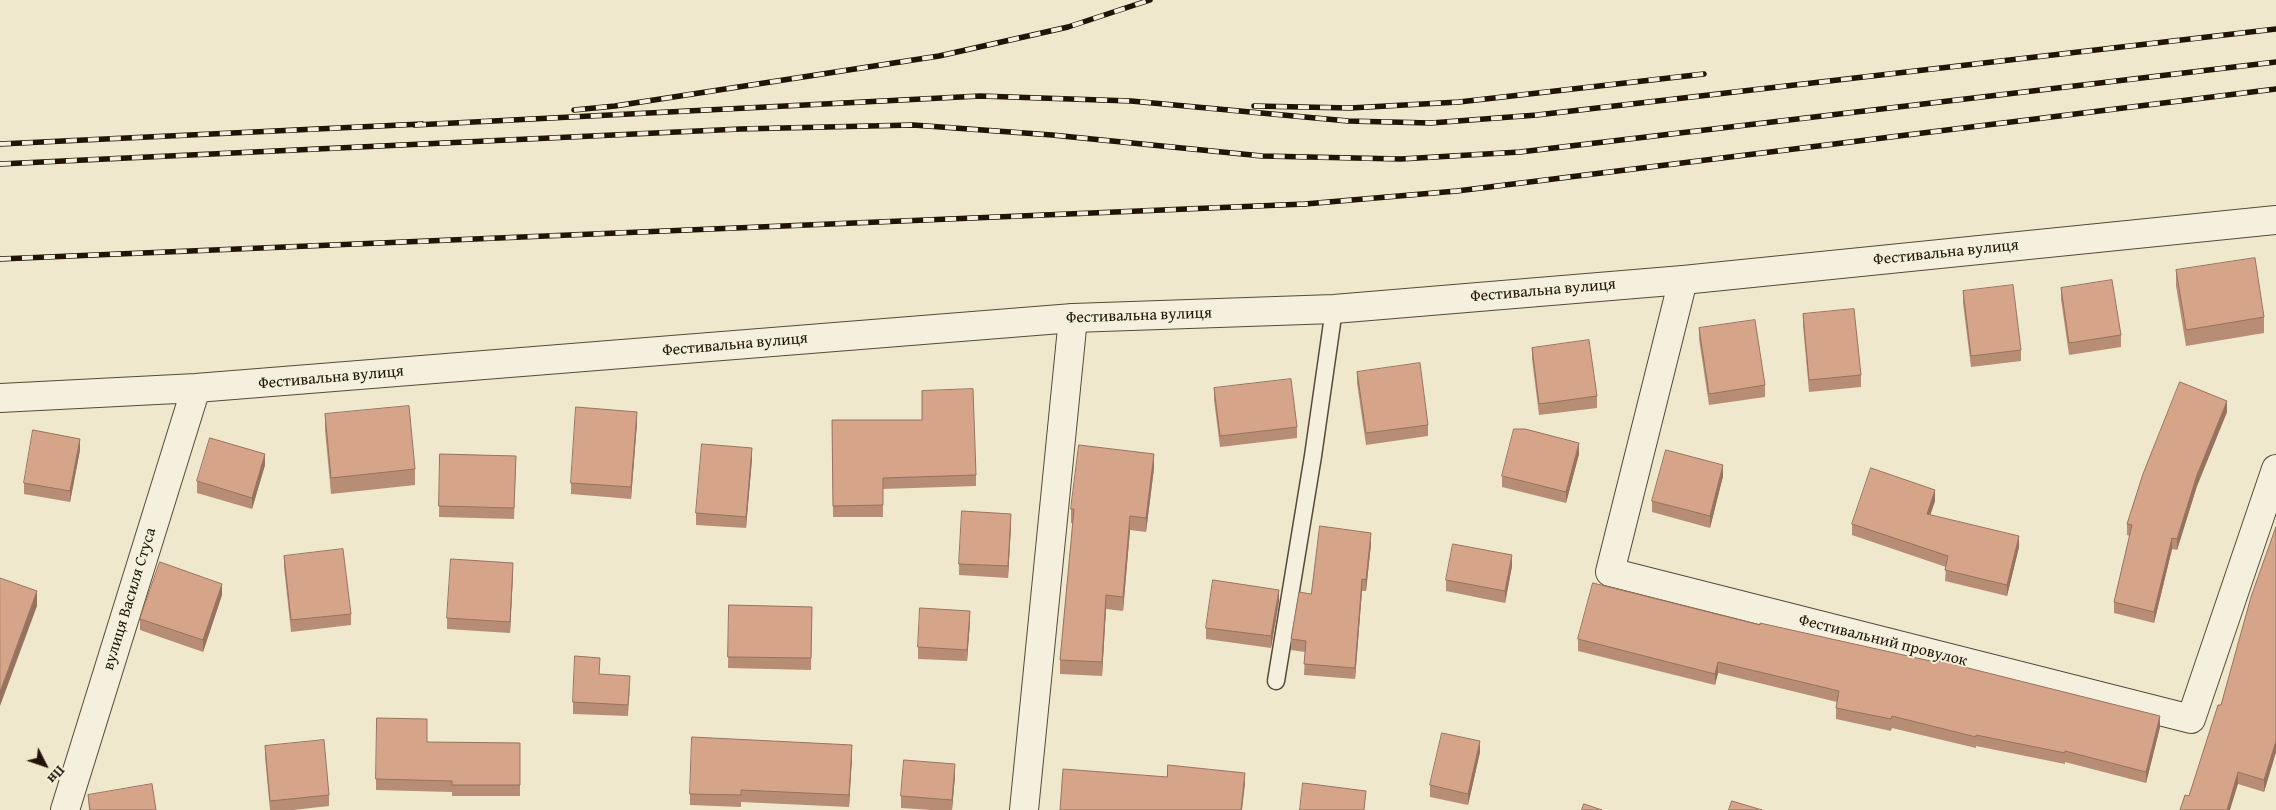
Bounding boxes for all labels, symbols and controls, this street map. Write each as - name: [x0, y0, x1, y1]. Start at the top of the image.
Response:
- street label: Фестивальна вулиця: [1872, 236, 2020, 270]
- street label: Фестивальна вулиця: [1469, 275, 1617, 307]
- street label: Фестивальна вулиця: [1066, 304, 1212, 328]
- street label: Фестивальна вулиця: [661, 329, 809, 361]
- street label: Фестивальна вулиця: [257, 362, 405, 394]
- street label: вулиця Василя Стуса: [99, 525, 161, 673]
- street label: Фестивальний провулок: [1797, 611, 1969, 671]
- north arrow: [20, 740, 70, 790]
- text: Пн: [43, 761, 70, 788]

